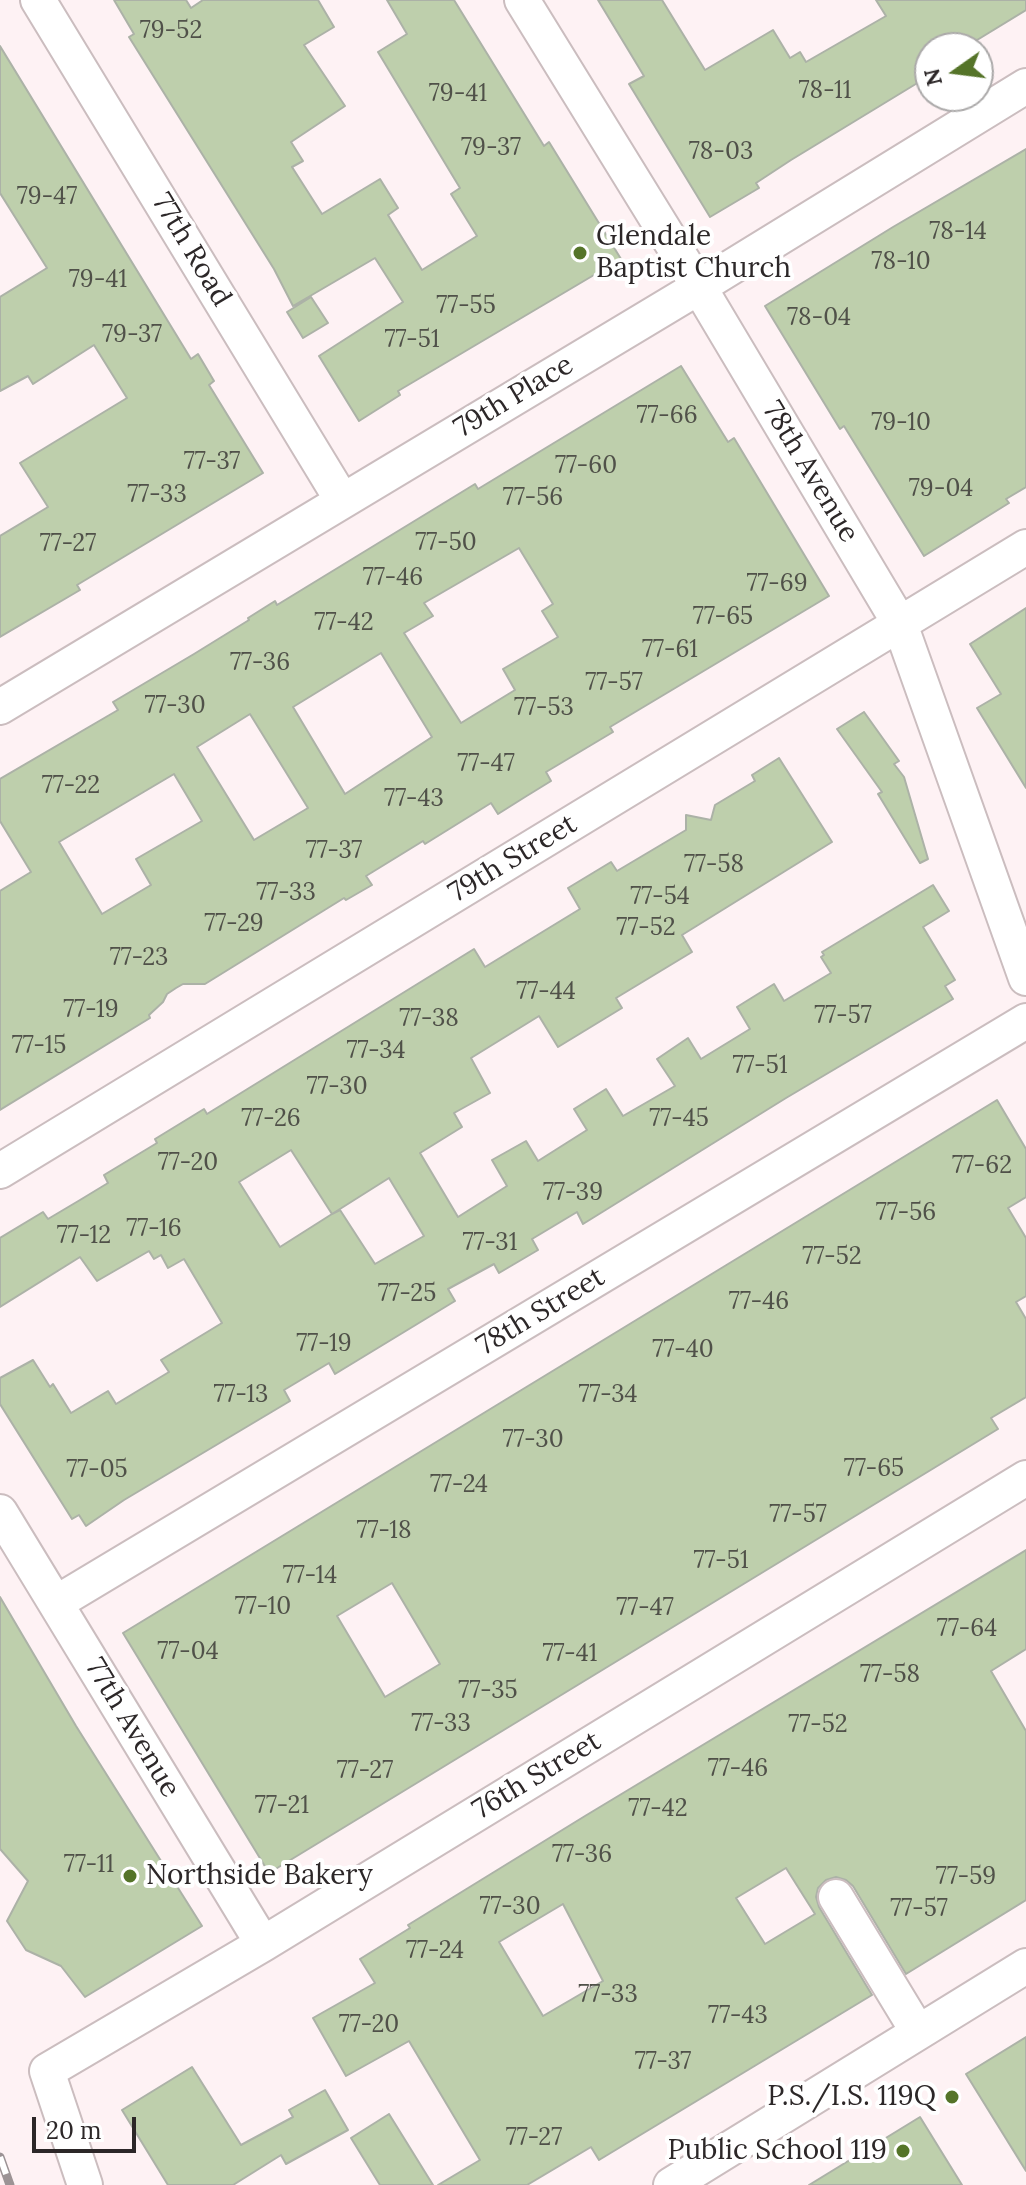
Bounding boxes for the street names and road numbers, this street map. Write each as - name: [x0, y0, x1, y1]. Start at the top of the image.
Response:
- street label: 77th Road: [144, 187, 238, 313]
- street label: 79th Place: [448, 348, 580, 446]
- street label: 78th Avenue: [755, 395, 865, 549]
- street label: 79th Street: [443, 808, 583, 910]
- street label: 78th Street: [471, 1261, 611, 1363]
- street label: 77th Avenue: [77, 1653, 187, 1803]
- street label: 76th Street: [467, 1725, 607, 1827]

